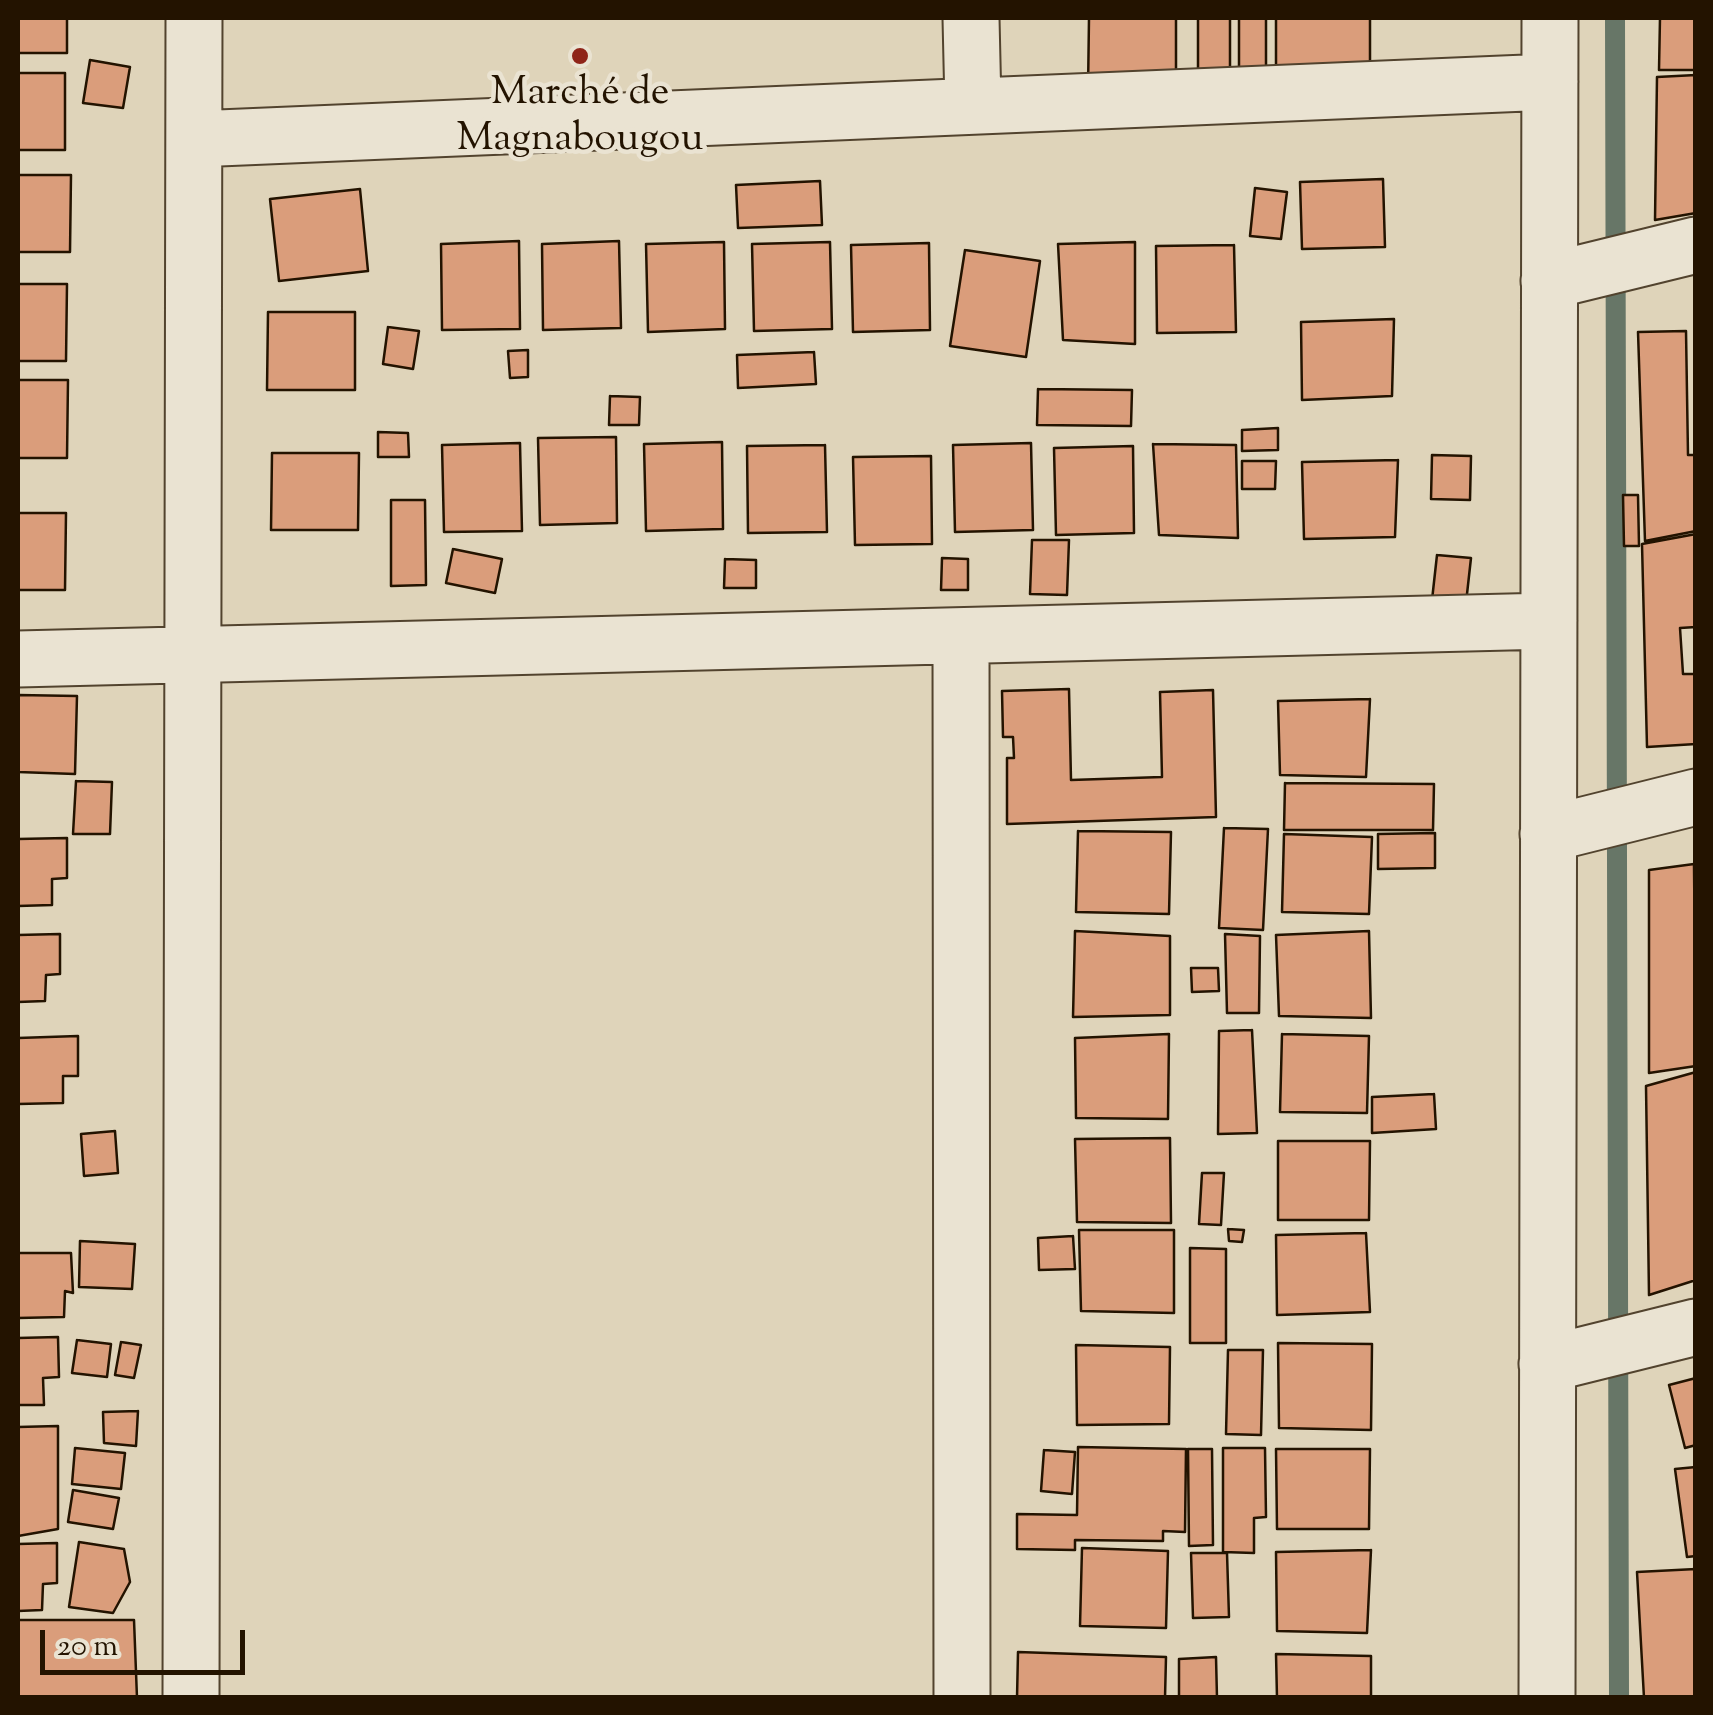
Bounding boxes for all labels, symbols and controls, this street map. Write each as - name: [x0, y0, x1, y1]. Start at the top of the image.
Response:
- marker: Marché de Magnabougou: [569, 45, 591, 67]
- place label: Marché de Magnabougou: [457, 72, 703, 166]
- scale bar: [45, 1610, 250, 1672]
- text: 20 m: [57, 1626, 118, 1669]

